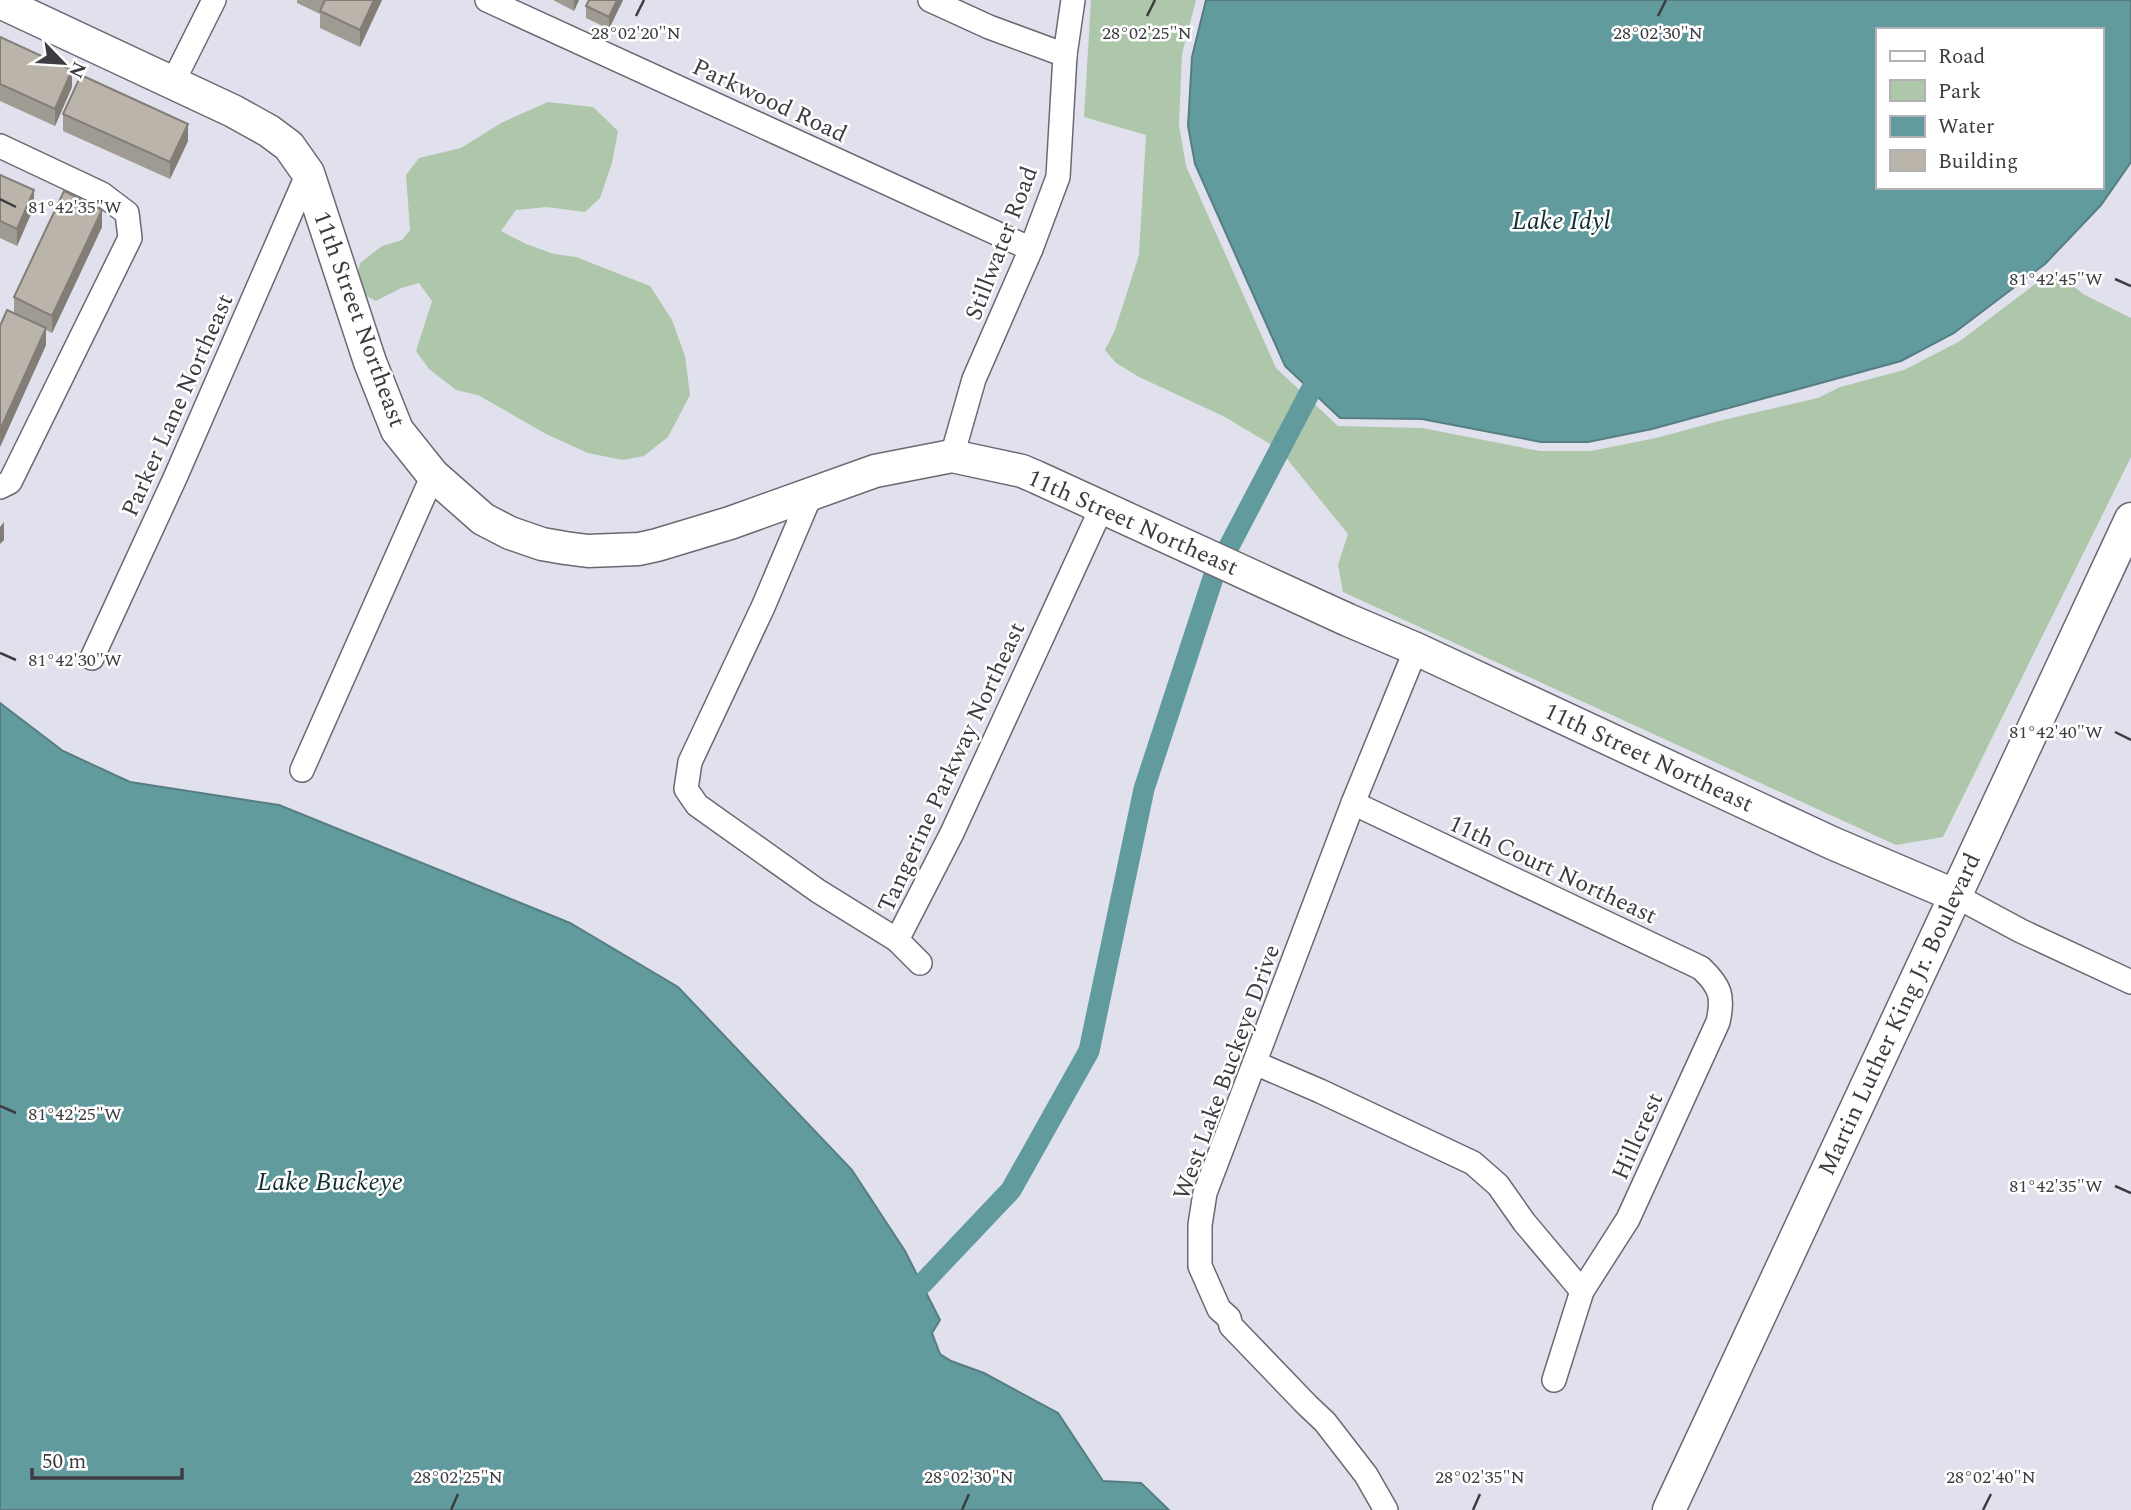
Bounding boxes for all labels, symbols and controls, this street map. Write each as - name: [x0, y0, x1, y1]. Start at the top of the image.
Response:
- text: 28°02'20"N: [591, 20, 681, 47]
- text: 28°02'25"N: [1102, 20, 1192, 47]
- text: 28°02'30"N: [1613, 20, 1703, 47]
- north arrow: [28, 28, 98, 98]
- legend: [1876, 28, 2103, 189]
- text: Road: [1938, 41, 1985, 73]
- street label: Parkwood Road: [686, 49, 853, 153]
- text: N: [61, 56, 93, 83]
- text: Park: [1938, 76, 1982, 108]
- text: Water: [1938, 111, 1994, 143]
- text: Building: [1938, 146, 2018, 178]
- street label: Stillwater Road: [956, 161, 1048, 326]
- text: 81°42'35"W: [28, 194, 122, 221]
- water label: Lake Idyl: [1512, 201, 1611, 241]
- street label: 11th Street Northeast: [303, 206, 415, 432]
- text: 81°42'45"W: [2009, 266, 2103, 293]
- street label: Parker Lane Northeast: [112, 288, 243, 523]
- street label: 11th Street Northeast: [1021, 460, 1244, 586]
- street label: Tangerine Parkway Northeast: [869, 616, 1035, 919]
- text: 81°42'30"W: [28, 647, 122, 674]
- street label: 11th Street Northeast: [1538, 693, 1759, 822]
- text: 81°42'40"W: [2009, 719, 2103, 746]
- street label: 11th Court Northeast: [1442, 806, 1663, 934]
- street label: Martin Luther King Jr. Boulevard: [1809, 847, 1991, 1182]
- street label: West Lake Buckeye Drive: [1164, 939, 1290, 1205]
- street label: Hillcrest: [1603, 1087, 1673, 1186]
- text: 81°42'25"W: [28, 1101, 122, 1128]
- water label: Lake Buckeye: [257, 1162, 403, 1202]
- text: 81°42'35"W: [2009, 1173, 2103, 1200]
- scale bar: [32, 1436, 182, 1480]
- text: 50 m: [42, 1446, 86, 1478]
- text: 28°02'25"N: [413, 1464, 503, 1491]
- text: 28°02'30"N: [924, 1464, 1014, 1491]
- text: 28°02'35"N: [1435, 1464, 1525, 1491]
- text: 28°02'40"N: [1946, 1464, 2036, 1491]

